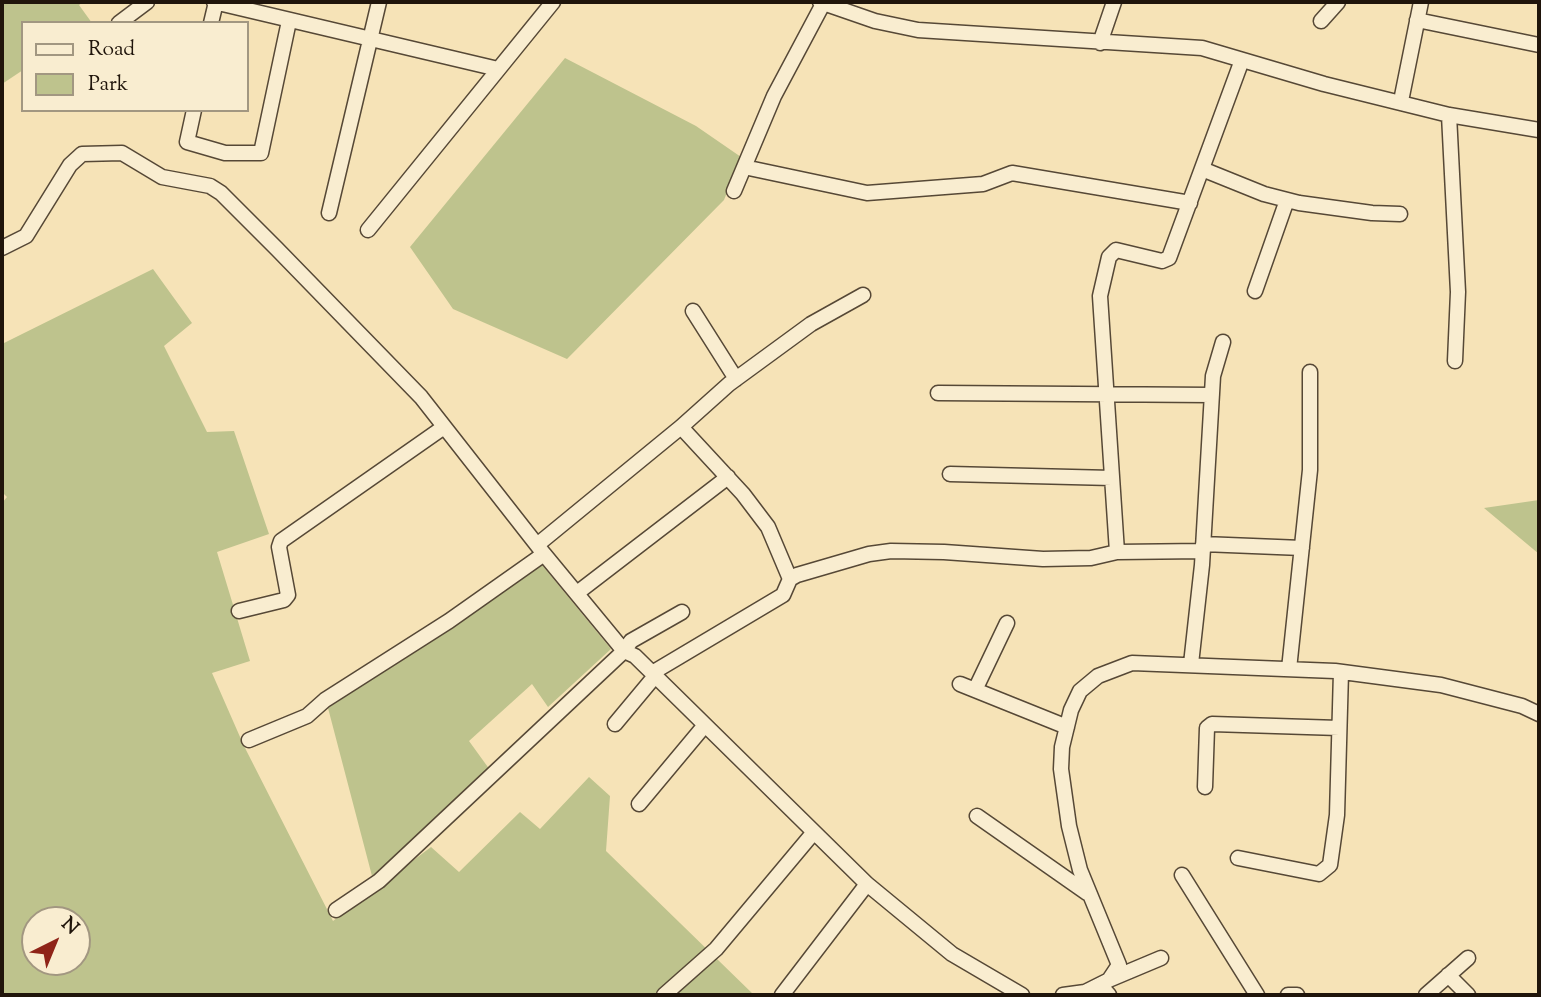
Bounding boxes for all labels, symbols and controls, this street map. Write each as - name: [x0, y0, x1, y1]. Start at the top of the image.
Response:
- legend: [21, 21, 248, 112]
- text: Road: [88, 35, 135, 65]
- text: Park: [88, 70, 128, 100]
- north arrow: [21, 906, 91, 976]
- text: N: [55, 912, 84, 942]

